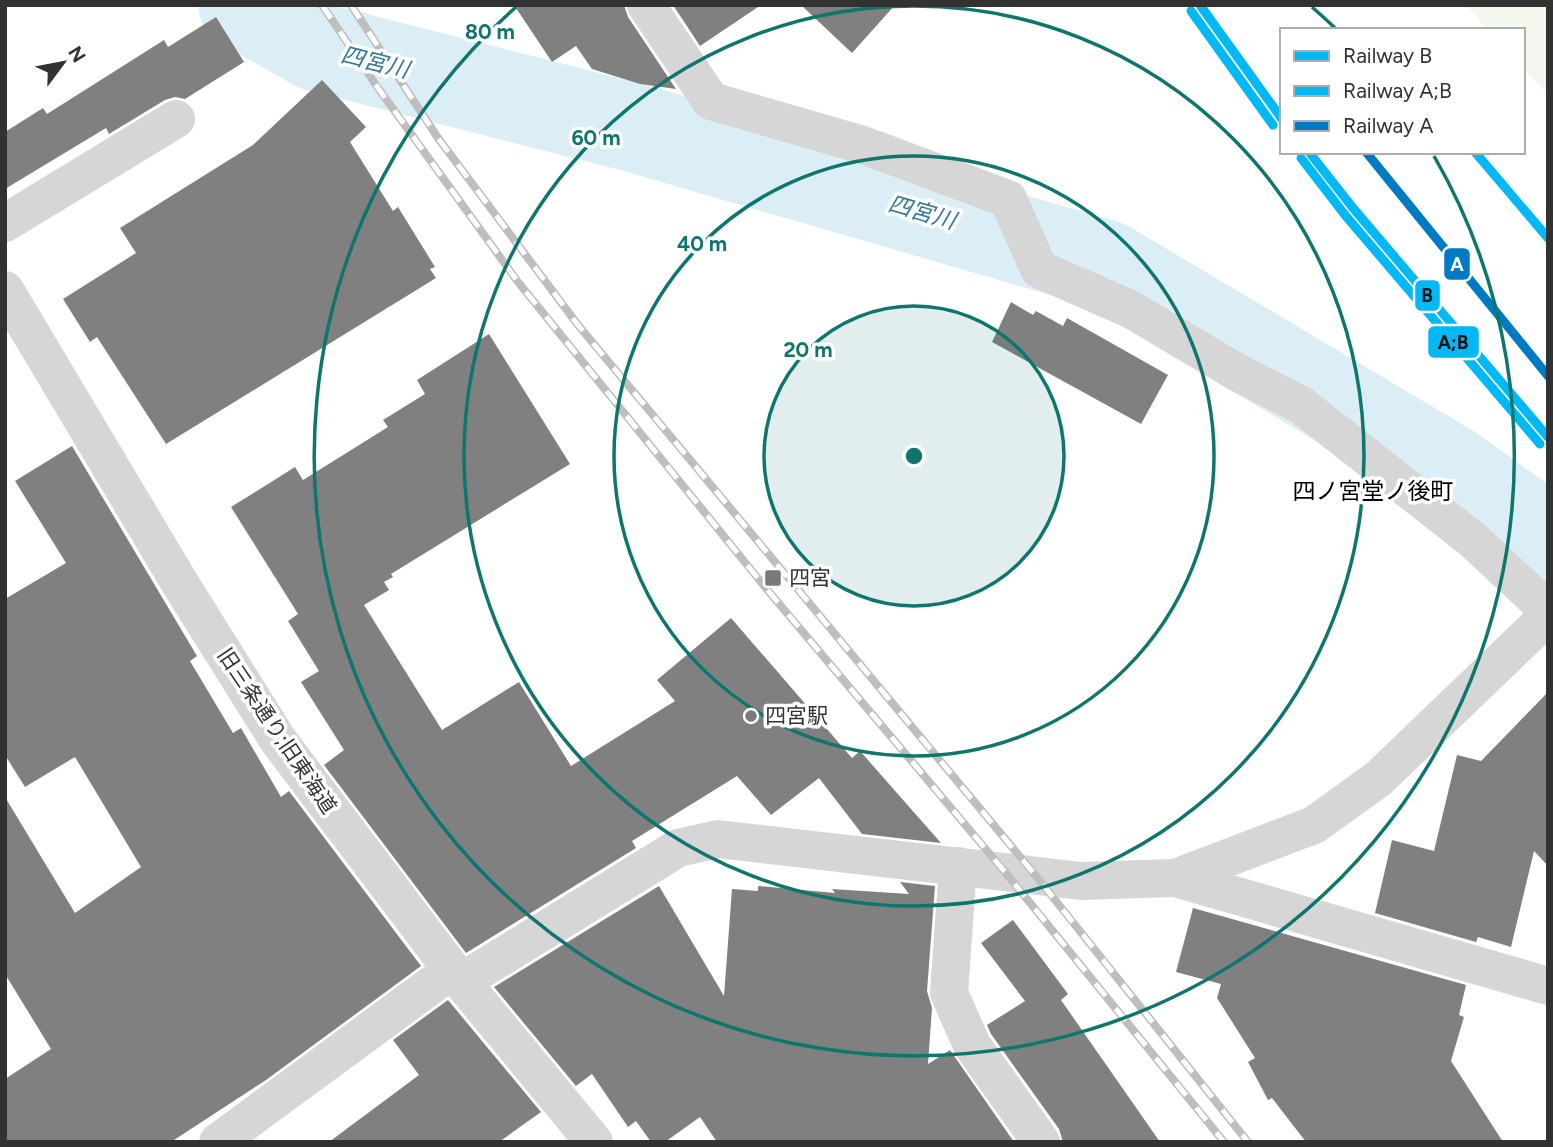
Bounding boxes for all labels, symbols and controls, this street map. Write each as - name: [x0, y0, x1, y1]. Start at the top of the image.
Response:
- text: 80 m: [465, 19, 515, 44]
- north arrow: [28, 28, 98, 98]
- legend: [1280, 28, 1525, 154]
- water label: 四宮川: [338, 40, 415, 85]
- text: N: [63, 42, 91, 67]
- text: Railway B: [1343, 43, 1432, 68]
- text: Railway A;B: [1343, 78, 1452, 103]
- text: Railway A: [1343, 113, 1434, 138]
- text: 60 m: [571, 125, 621, 150]
- water label: 四宮川: [885, 189, 962, 236]
- text: 40 m: [677, 231, 727, 256]
- line badge: A: [1443, 247, 1471, 281]
- text: A: [1450, 253, 1464, 276]
- line badge: B: [1414, 279, 1441, 312]
- text: B: [1421, 284, 1433, 307]
- line badge: A;B: [1427, 325, 1480, 359]
- text: A;B: [1438, 331, 1469, 354]
- text: 20 m: [783, 337, 833, 362]
- centre of rings: [902, 444, 926, 468]
- district label: 四ノ宮堂ノ後町: [1293, 477, 1454, 505]
- place label: 四宮: [789, 565, 831, 590]
- marker: 四宮: [763, 568, 783, 588]
- street label: 旧三条通り;旧東海道: [213, 643, 342, 818]
- place label: 四宮駅: [765, 703, 828, 728]
- marker: 四宮駅: [743, 708, 759, 724]

